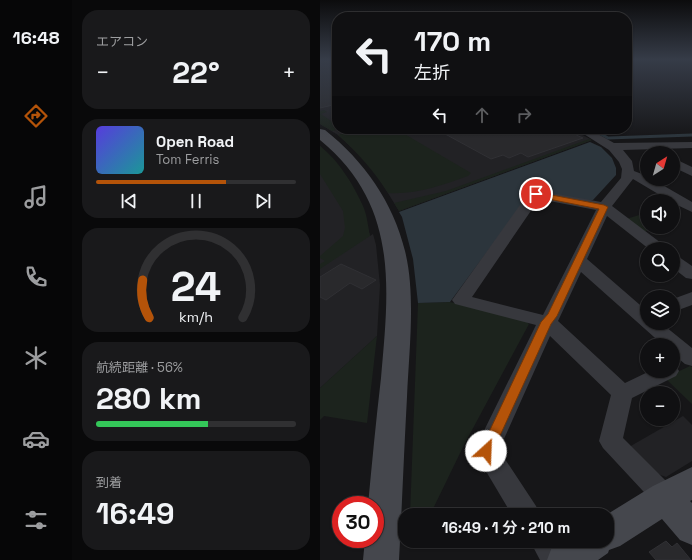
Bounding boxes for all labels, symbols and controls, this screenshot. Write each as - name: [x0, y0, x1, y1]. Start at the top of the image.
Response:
- text: 170 m: [414, 23, 491, 59]
- text: 16:48: [13, 26, 59, 49]
- icon: left: [348, 28, 400, 80]
- text: エアコン: [96, 33, 148, 50]
- text: 22°: [172, 53, 220, 92]
- text: −: [96, 58, 110, 86]
- text: +: [282, 58, 296, 86]
- text: 左折: [414, 61, 450, 84]
- icon: directions: [22, 102, 50, 130]
- icon: left: [429, 104, 451, 126]
- icon: ahead: [471, 104, 493, 126]
- icon: right: [513, 104, 535, 126]
- text: Open Road: [156, 132, 234, 151]
- north arrow: [640, 146, 680, 186]
- map controls: [640, 146, 680, 426]
- text: Tom Ferris: [156, 151, 219, 168]
- pin: [519, 177, 553, 211]
- icon: music: [22, 183, 50, 211]
- icon: arrive: [525, 183, 547, 205]
- icon: previous: [118, 190, 140, 212]
- icon: pause: [185, 190, 207, 212]
- icon: next: [252, 190, 274, 212]
- button: sound: [640, 194, 680, 234]
- button: search: [640, 242, 680, 282]
- text: 24: [171, 260, 221, 313]
- icon: phone: [22, 263, 50, 291]
- button: layers: [640, 290, 680, 330]
- text: km/h: [179, 308, 213, 326]
- button: +: [640, 338, 680, 378]
- icon: climate: [22, 344, 50, 372]
- text: 航続距離 · 56%: [96, 359, 183, 376]
- text: 280 km: [96, 379, 201, 418]
- button: −: [640, 386, 680, 426]
- icon: car: [22, 425, 50, 453]
- position arrow: [465, 430, 507, 472]
- text: 到着: [96, 474, 122, 491]
- text: 16:49: [96, 494, 175, 533]
- speed limit sign: 30: [332, 496, 384, 548]
- icon: filters: [22, 506, 50, 534]
- text: 16:49 · 1 分 · 210 m: [442, 518, 570, 537]

